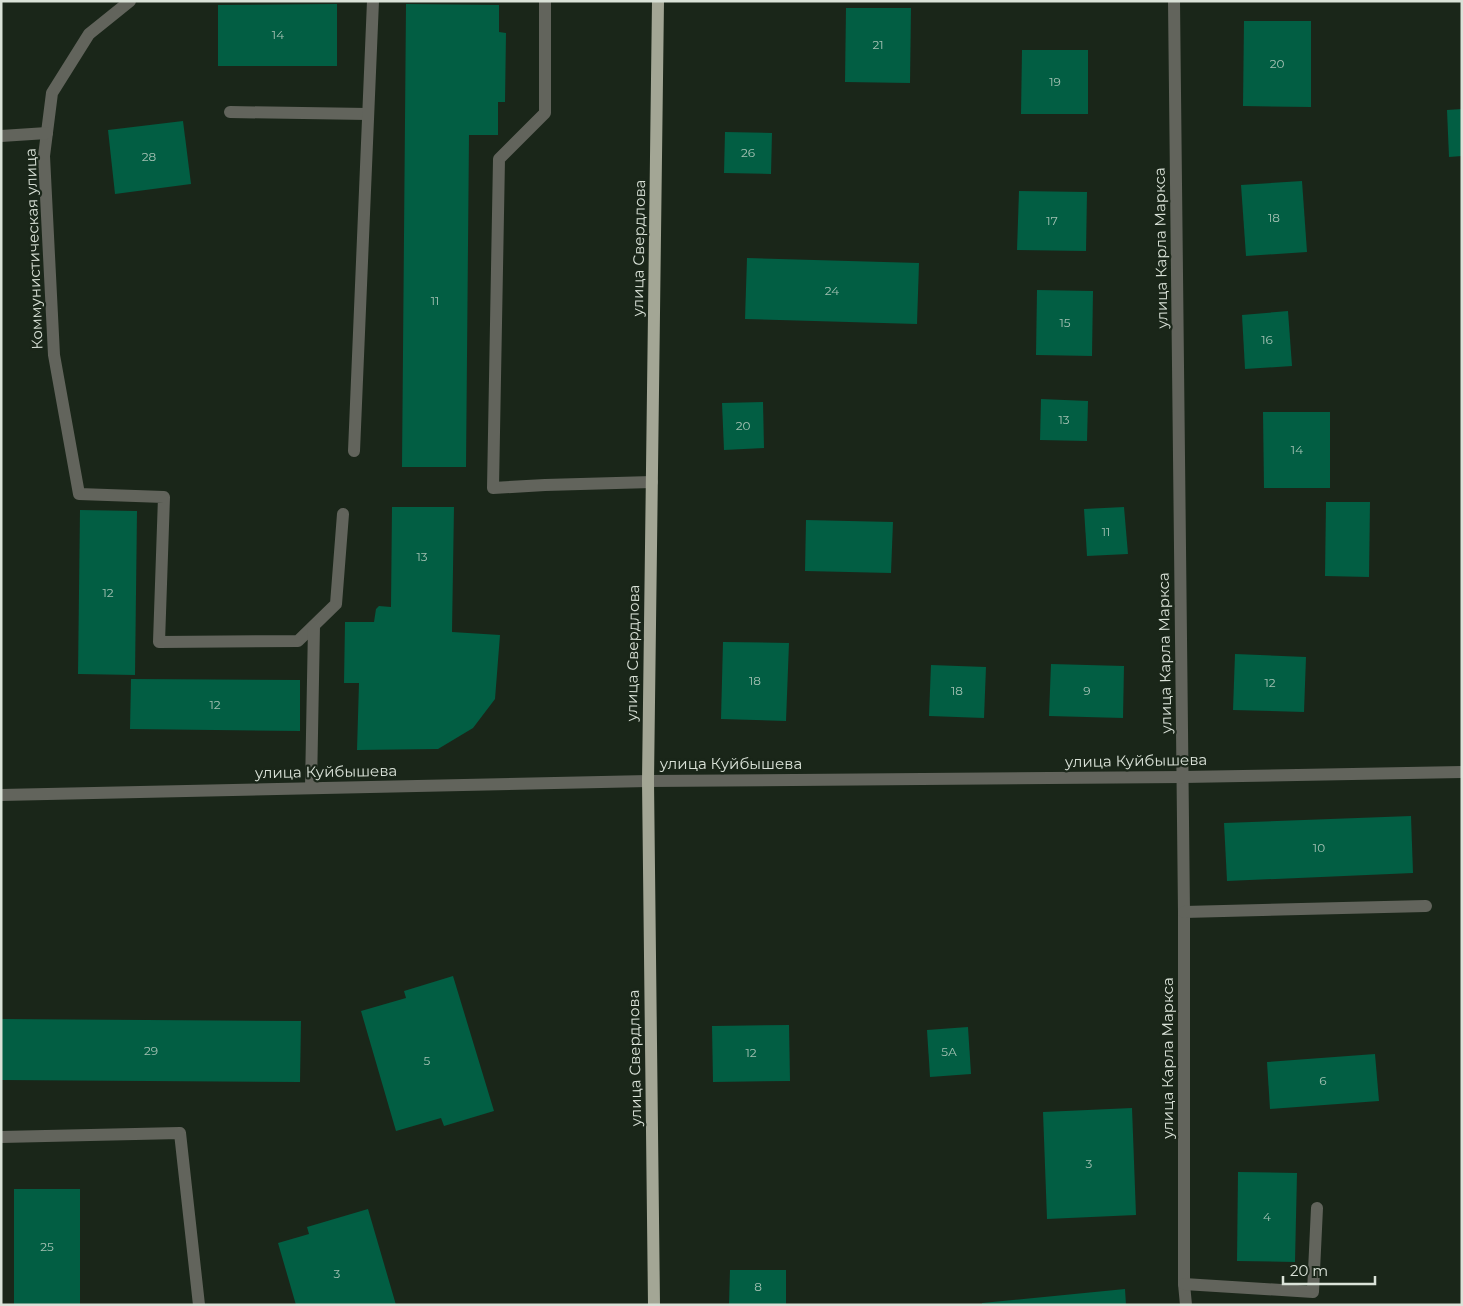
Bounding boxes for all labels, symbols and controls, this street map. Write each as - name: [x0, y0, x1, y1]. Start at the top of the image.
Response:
- house number: 14: [272, 27, 284, 42]
- house number: 21: [872, 37, 884, 52]
- house number: 20: [1270, 56, 1284, 71]
- house number: 19: [1049, 74, 1061, 89]
- house number: 26: [741, 145, 755, 160]
- street label: Коммунистическая улица: [20, 148, 47, 350]
- house number: 28: [142, 149, 157, 164]
- street label: улица Карла Маркса: [1150, 167, 1171, 330]
- street label: улица Свердлова: [628, 179, 649, 318]
- house number: 18: [1268, 210, 1280, 225]
- house number: 17: [1046, 213, 1058, 228]
- house number: 24: [825, 283, 839, 298]
- house number: 11: [431, 293, 439, 308]
- house number: 15: [1059, 315, 1071, 330]
- house number: 16: [1261, 332, 1273, 347]
- house number: 13: [1058, 412, 1070, 427]
- house number: 20: [736, 418, 750, 433]
- house number: 14: [1291, 442, 1303, 457]
- house number: 11: [1102, 524, 1110, 539]
- house number: 13: [416, 549, 428, 564]
- street label: улица Карла Маркса: [1154, 572, 1175, 735]
- street label: улица Свердлова: [622, 584, 643, 723]
- house number: 12: [102, 585, 114, 600]
- house number: 18: [749, 673, 761, 688]
- house number: 12: [1264, 675, 1276, 690]
- house number: 18: [951, 683, 963, 698]
- house number: 9: [1083, 683, 1091, 698]
- house number: 12: [209, 697, 221, 712]
- street label: улица Куйбышева: [1064, 750, 1207, 771]
- street label: улица Куйбышева: [659, 754, 802, 773]
- street label: улица Куйбышева: [254, 761, 397, 782]
- house number: 10: [1313, 840, 1325, 855]
- street label: улица Карла Маркса: [1158, 977, 1177, 1140]
- street label: улица Свердлова: [624, 989, 645, 1128]
- house number: 29: [144, 1043, 158, 1058]
- house number: 5А: [941, 1044, 957, 1059]
- house number: 12: [745, 1045, 757, 1060]
- house number: 5: [424, 1053, 431, 1068]
- house number: 6: [1319, 1073, 1327, 1088]
- house number: 3: [1086, 1156, 1093, 1171]
- house number: 4: [1263, 1209, 1271, 1224]
- house number: 25: [40, 1239, 54, 1254]
- scale bar: [1283, 1254, 1376, 1286]
- text: 20 m: [1290, 1261, 1328, 1280]
- house number: 3: [334, 1266, 341, 1281]
- house number: 8: [754, 1279, 762, 1294]

